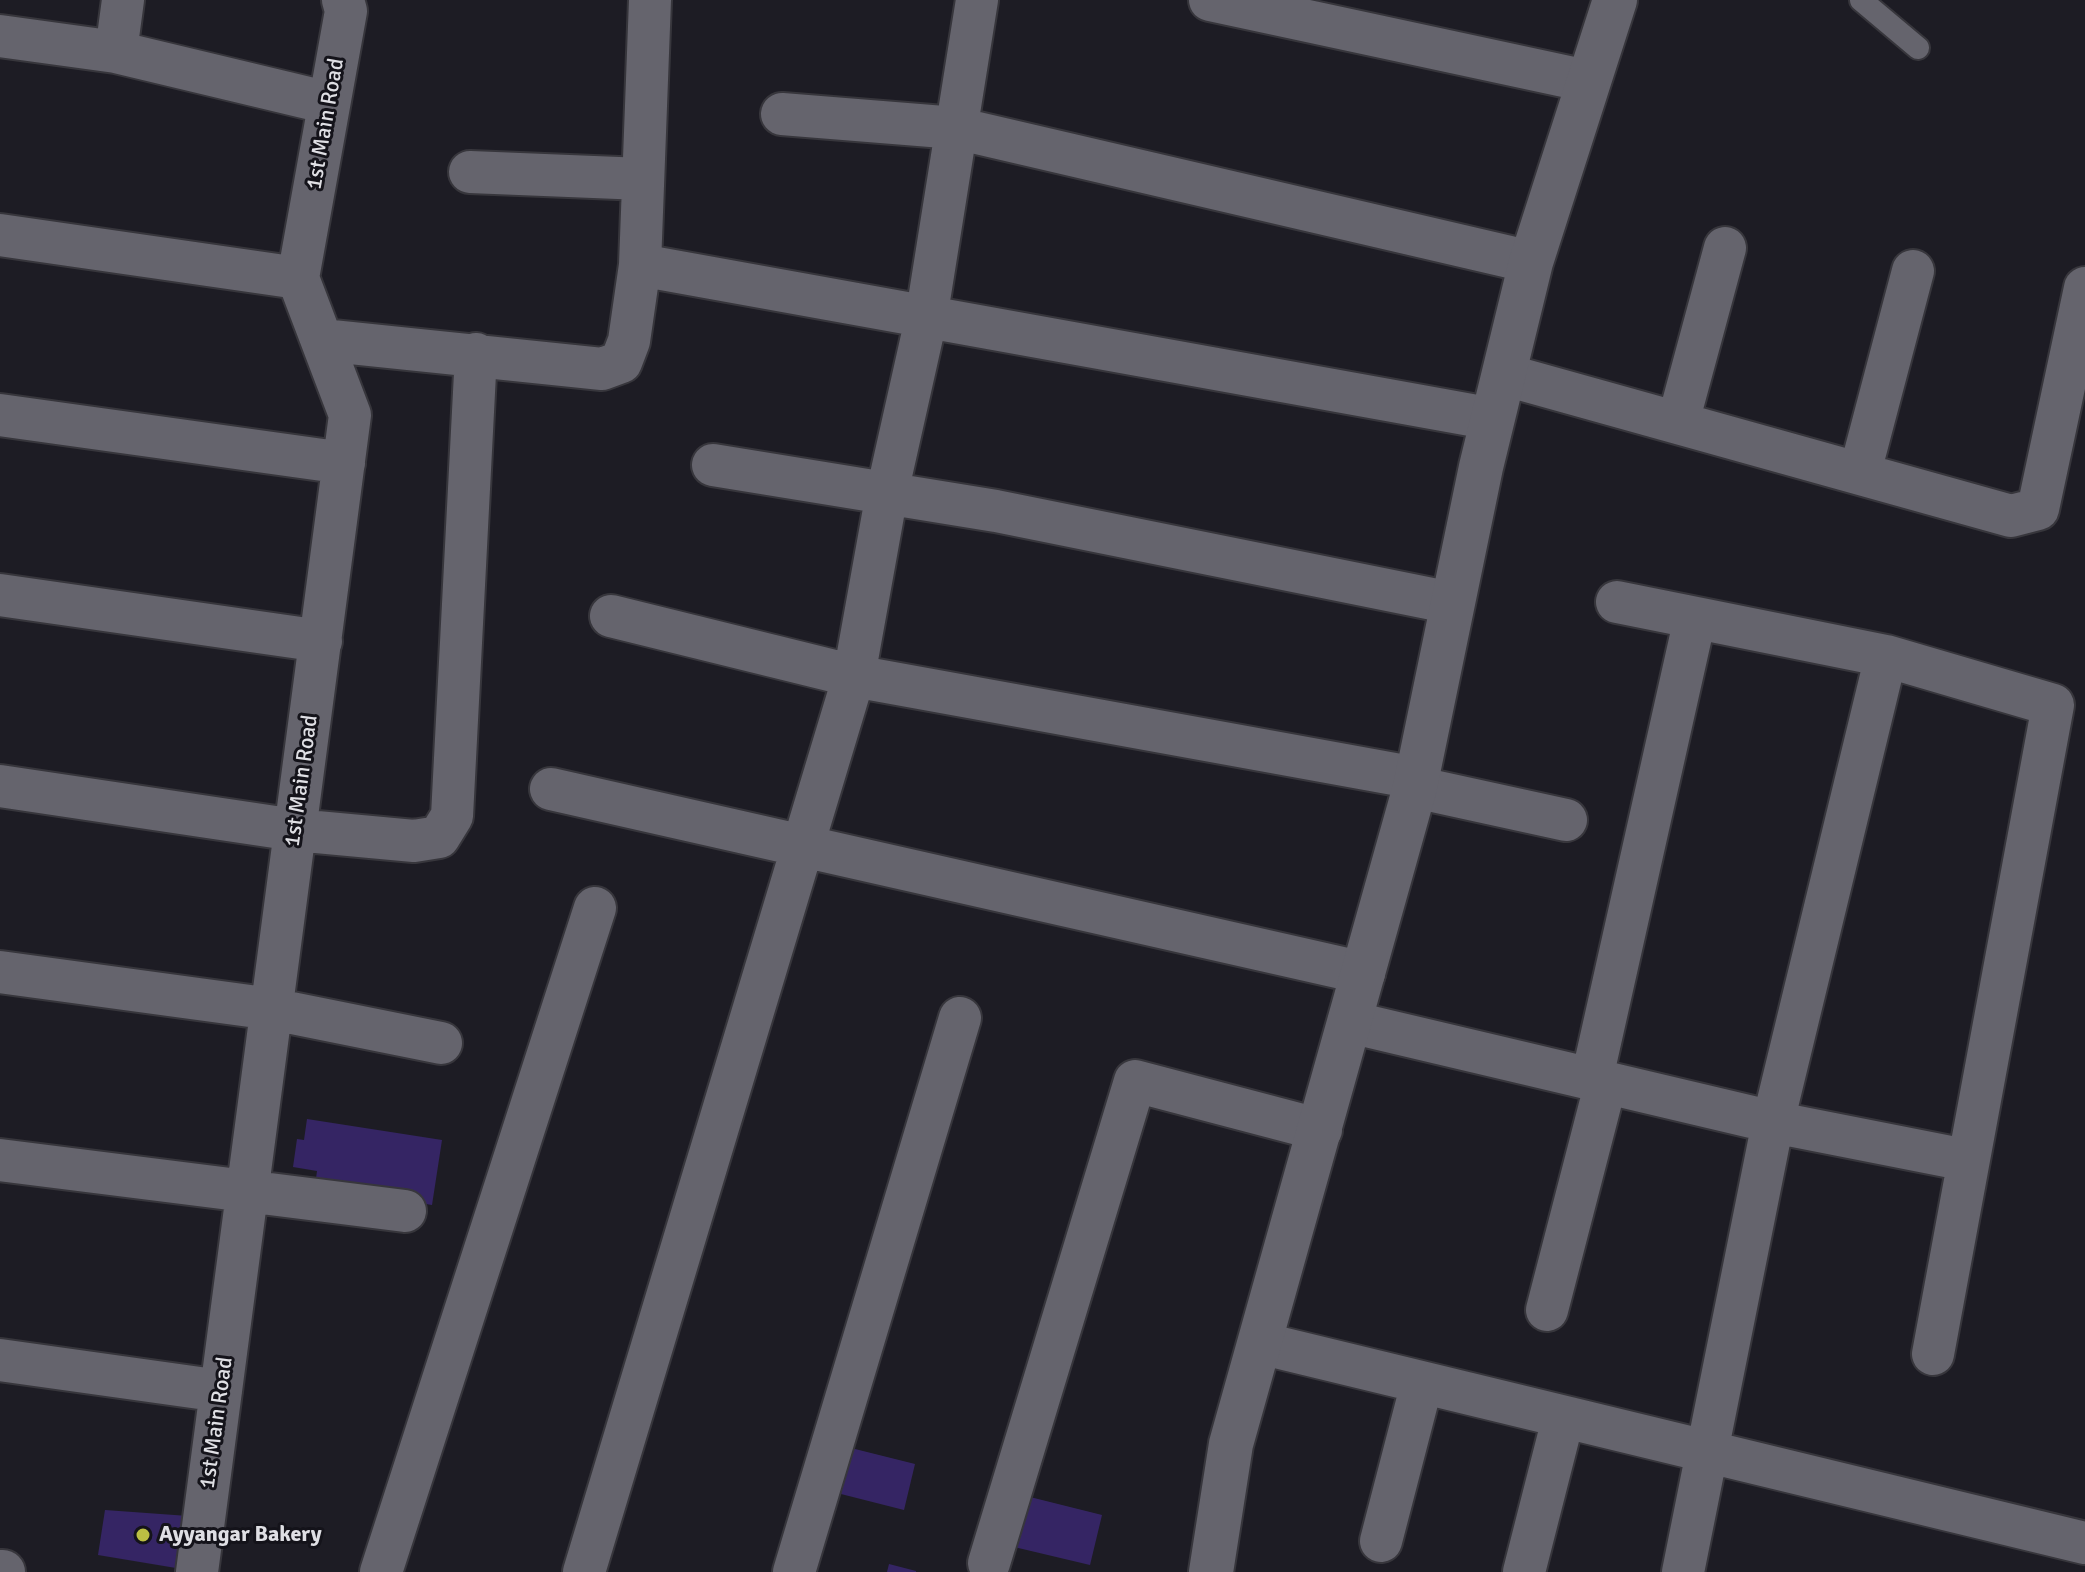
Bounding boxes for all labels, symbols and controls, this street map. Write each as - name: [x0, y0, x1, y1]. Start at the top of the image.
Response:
- street label: 1st Main Road: [301, 56, 351, 192]
- street label: 1st Main Road: [280, 713, 324, 849]
- street label: 1st Main Road: [195, 1355, 239, 1491]
- place label: Ayyangar Bakery: [159, 1522, 322, 1548]
- marker: Ayyangar Bakery: [134, 1526, 152, 1544]

